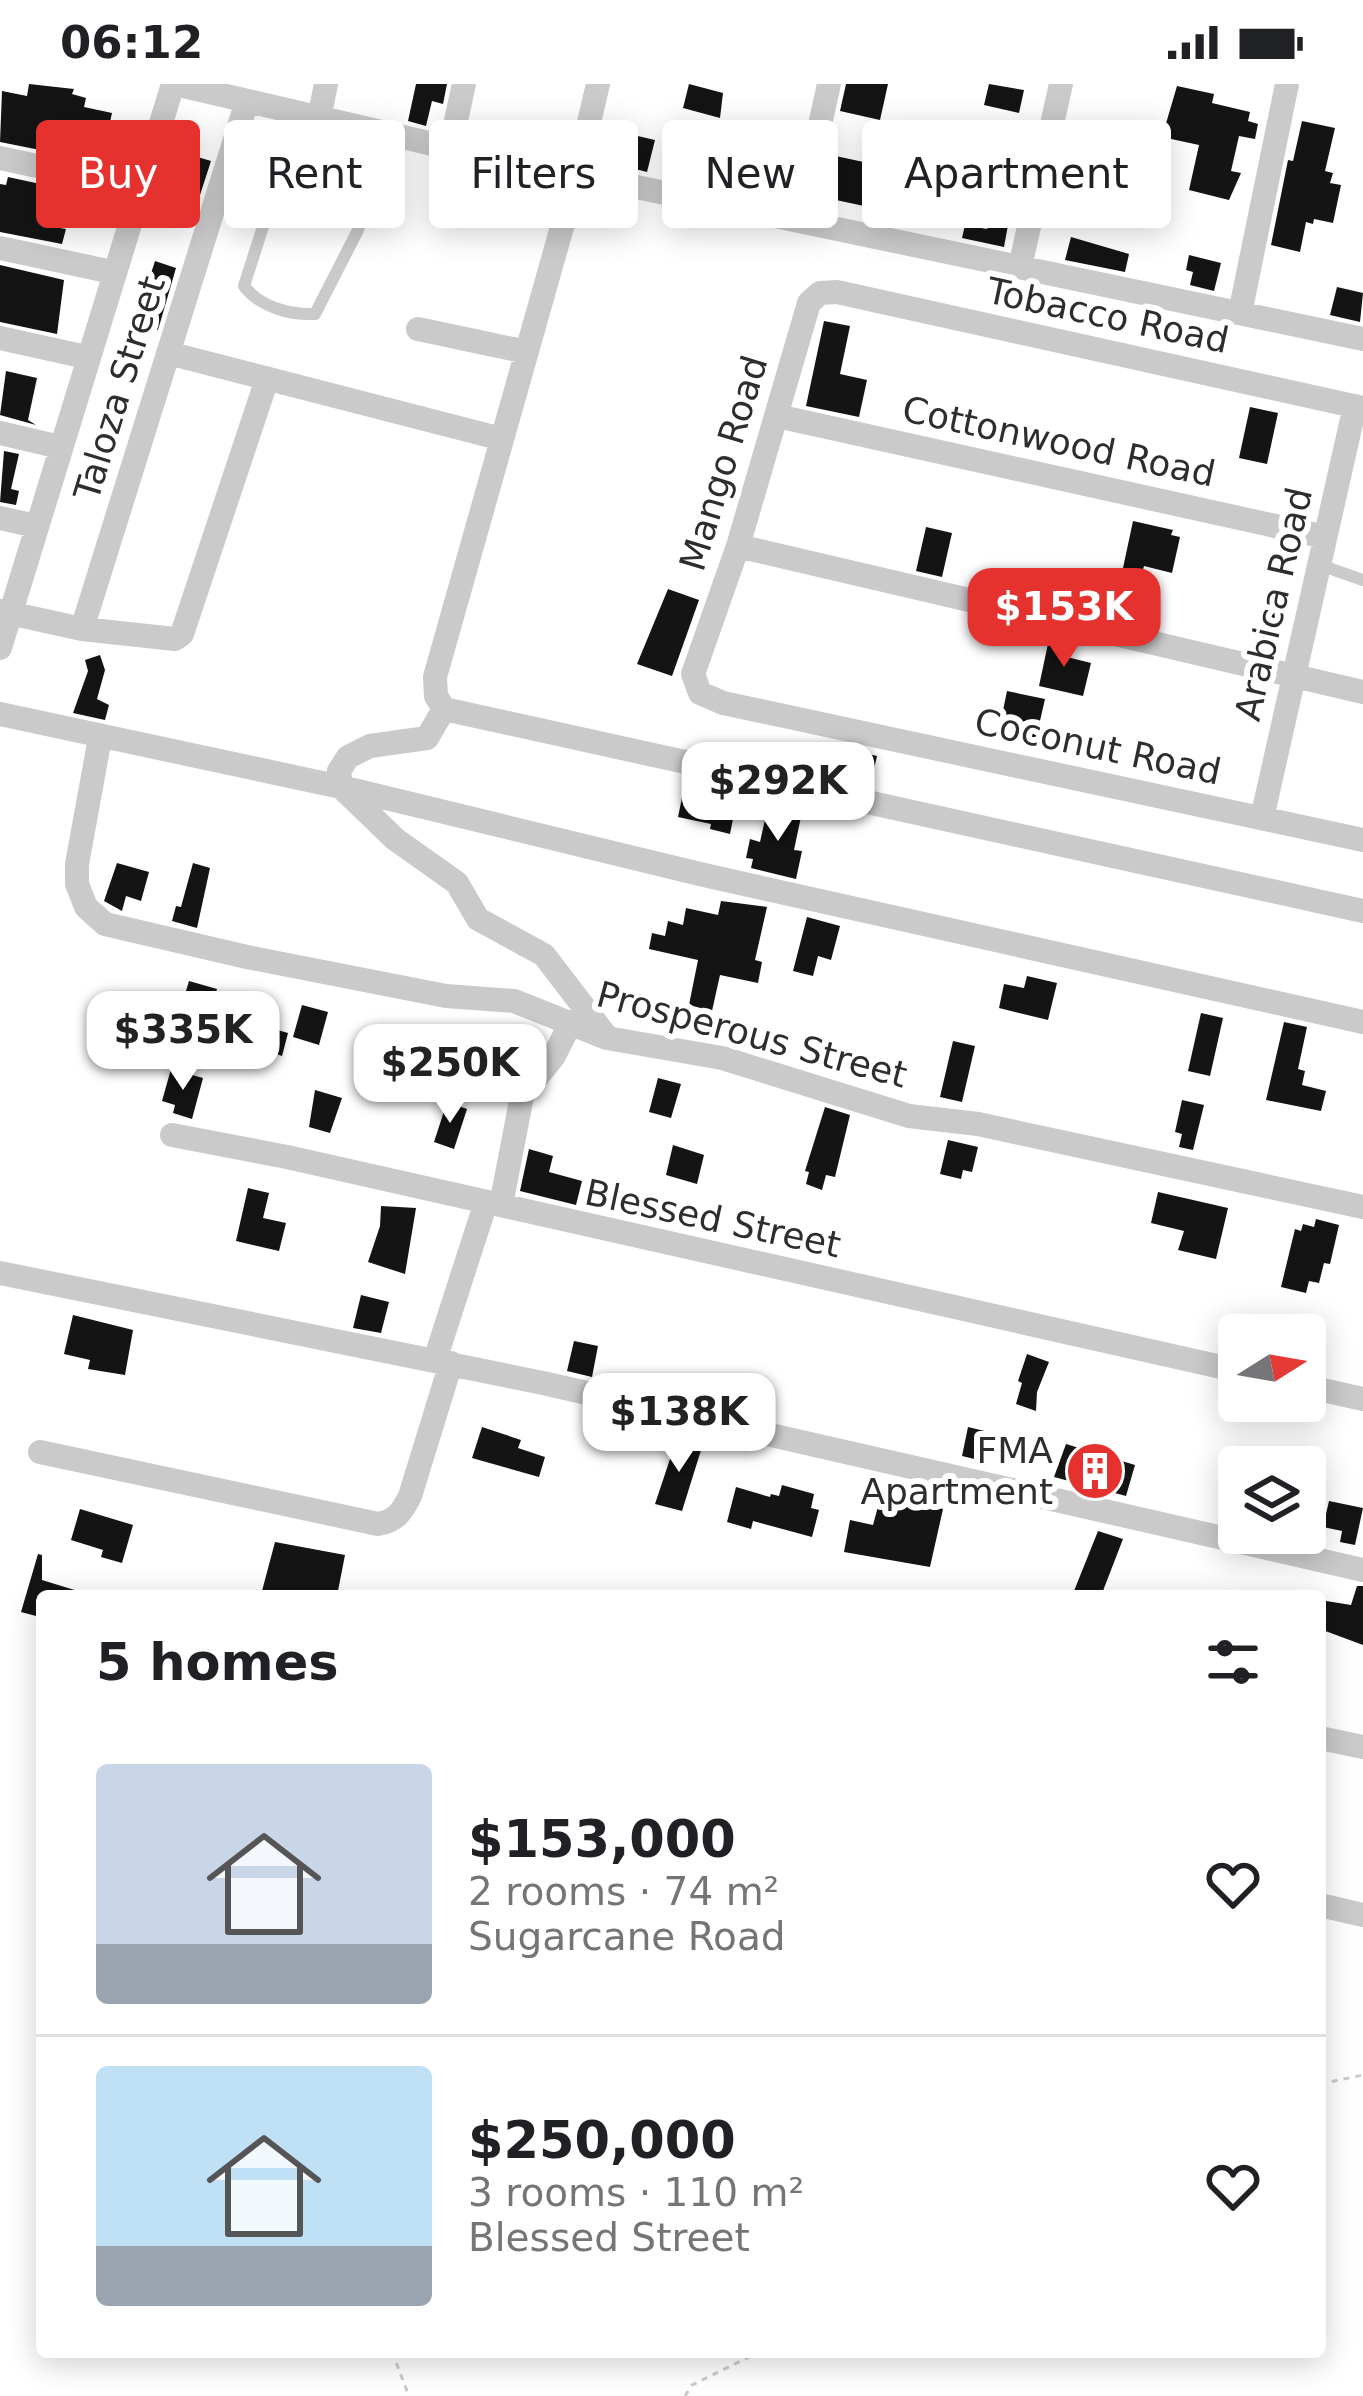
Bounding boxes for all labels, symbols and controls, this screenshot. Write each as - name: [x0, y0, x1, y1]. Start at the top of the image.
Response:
- text: 06:12: [60, 16, 203, 69]
- chip: Buy: [36, 120, 200, 228]
- chip: Rent: [224, 120, 405, 228]
- chip: Filters: [429, 120, 638, 228]
- chip: New: [662, 120, 838, 228]
- chip: Apartment: [862, 120, 1171, 228]
- street label: Tobacco Road: [982, 270, 1233, 361]
- street label: Taloza Street: [66, 271, 173, 506]
- street label: Mango Road: [671, 351, 776, 576]
- street label: Cottonwood Road: [899, 388, 1219, 495]
- street label: Arabica Road: [1227, 484, 1320, 725]
- pin: $153K: [980, 568, 1148, 670]
- text: $153K: [995, 584, 1133, 629]
- street label: Coconut Road: [971, 700, 1225, 793]
- pin: $292K: [694, 742, 862, 844]
- text: $292K: [709, 758, 847, 803]
- street label: Prosperous Street: [592, 973, 911, 1096]
- pin: $335K: [99, 991, 267, 1093]
- text: $335K: [114, 1007, 252, 1052]
- pin: $250K: [366, 1024, 534, 1126]
- text: $250K: [381, 1040, 519, 1085]
- street label: Blessed Street: [581, 1171, 844, 1266]
- north arrow: [1218, 1314, 1326, 1422]
- map controls: [1218, 1314, 1326, 1554]
- pin: $138K: [595, 1373, 763, 1475]
- text: $138K: [610, 1389, 748, 1434]
- place label: FMA Apartment: [860, 1430, 1053, 1512]
- building icon: FMA Apartment: [1064, 1440, 1126, 1502]
- button: layers: [1218, 1446, 1326, 1554]
- icon: filters: [1200, 1629, 1266, 1695]
- text: 5 homes: [96, 1633, 339, 1692]
- text: $153,000: [468, 1810, 736, 1869]
- icon: home: [192, 1812, 336, 1956]
- icon: heart: [1200, 1851, 1266, 1917]
- text: 2 rooms · 74 m²: [468, 1869, 779, 1914]
- text: Sugarcane Road: [468, 1914, 786, 1959]
- text: $250,000: [468, 2111, 736, 2170]
- icon: home: [192, 2114, 336, 2258]
- icon: heart: [1200, 2153, 1266, 2219]
- text: 3 rooms · 110 m²: [468, 2170, 804, 2215]
- text: Blessed Street: [468, 2215, 750, 2260]

